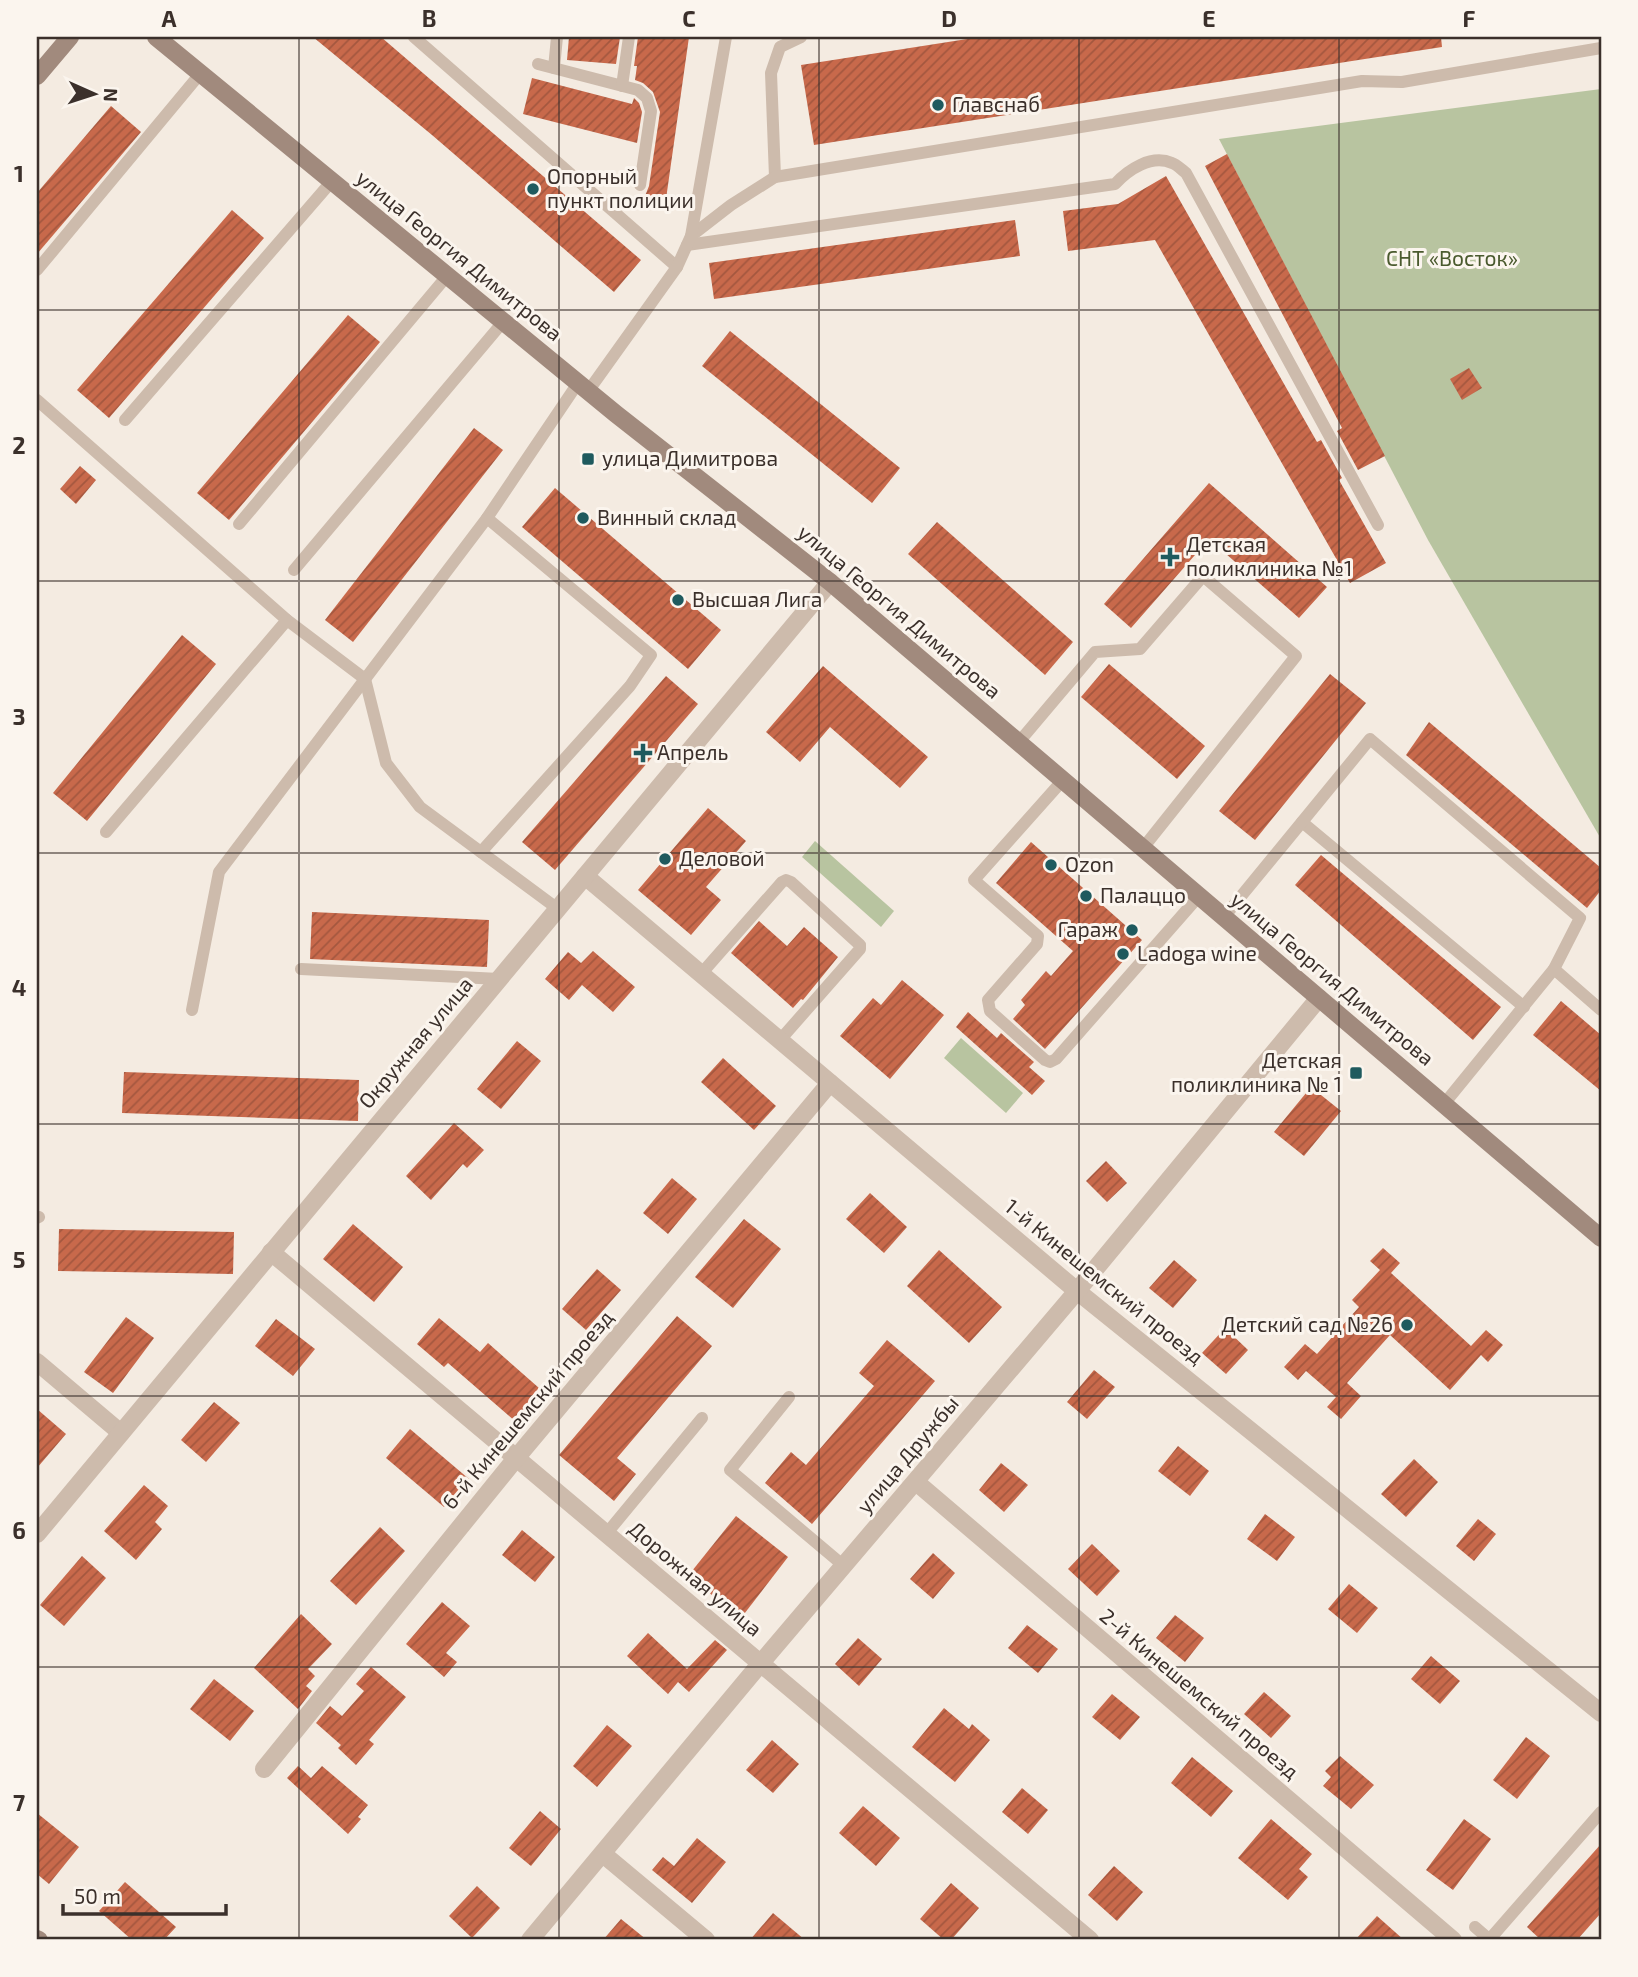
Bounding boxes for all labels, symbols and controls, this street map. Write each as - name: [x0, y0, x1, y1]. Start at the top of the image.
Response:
- text: A: [161, 4, 177, 32]
- text: B: [422, 4, 436, 32]
- text: C: [682, 4, 696, 32]
- text: D: [941, 4, 957, 32]
- text: E: [1202, 4, 1216, 32]
- text: F: [1463, 4, 1476, 32]
- north arrow: [60, 60, 130, 130]
- text: N: [100, 87, 123, 102]
- place label: Главснаб: [952, 91, 1040, 116]
- marker: Главснаб: [930, 97, 946, 113]
- text: 1: [14, 159, 24, 187]
- place label: Опорный пункт полиции: [547, 163, 694, 213]
- street label: улица Георгия Димитрова: [351, 164, 568, 346]
- marker: Опорный пункт полиции: [525, 181, 541, 197]
- park label: СНТ «Восток»: [1386, 245, 1518, 270]
- text: 2: [12, 431, 26, 459]
- place label: улица Димитрова: [602, 445, 778, 471]
- marker: улица Димитрова: [580, 451, 596, 467]
- place label: Винный склад: [597, 504, 736, 529]
- marker: Винный склад: [575, 510, 591, 526]
- street label: улица Георгия Димитрова: [793, 519, 1007, 704]
- place label: Детская поликлиника №1: [1186, 531, 1352, 580]
- marker: Детская поликлиника №1: [1160, 547, 1180, 567]
- place label: Высшая Лига: [692, 586, 822, 611]
- marker: Высшая Лига: [670, 592, 686, 608]
- text: 3: [12, 702, 26, 730]
- place label: Апрель: [657, 739, 728, 764]
- marker: Апрель: [635, 745, 651, 761]
- place label: Деловой: [679, 845, 765, 870]
- marker: Деловой: [657, 851, 673, 867]
- place label: Ozon: [1065, 851, 1114, 876]
- marker: Ozon: [1043, 857, 1059, 873]
- place label: Палаццо: [1100, 882, 1186, 907]
- street label: улица Георгия Димитрова: [1226, 886, 1440, 1071]
- marker: Палаццо: [1078, 888, 1094, 904]
- place label: Гараж: [1058, 916, 1118, 941]
- marker: Гараж: [1124, 922, 1140, 938]
- place label: Ladoga wine: [1137, 940, 1257, 965]
- marker: Ladoga wine: [1115, 946, 1131, 962]
- street label: Окружная улица: [353, 971, 478, 1113]
- text: 4: [12, 973, 26, 1001]
- place label: Детская поликлиника № 1: [1171, 1047, 1342, 1096]
- marker: Детская поликлиника № 1: [1348, 1065, 1364, 1081]
- street label: 1-й Кинешемский проезд: [1001, 1193, 1209, 1369]
- text: 5: [13, 1245, 25, 1273]
- street label: 6-й Кинешемский проезд: [436, 1304, 617, 1514]
- place label: Детский сад №26: [1221, 1311, 1393, 1336]
- marker: Детский сад №26: [1399, 1317, 1415, 1333]
- street label: улица Дружбы: [851, 1390, 964, 1518]
- street label: Дорожная улица: [624, 1515, 768, 1641]
- text: 6: [12, 1516, 26, 1544]
- street label: 2-й Кинешемский проезд: [1095, 1602, 1304, 1783]
- text: 7: [13, 1788, 25, 1816]
- scale bar: [63, 1872, 226, 1916]
- text: 50 m: [74, 1883, 121, 1908]

